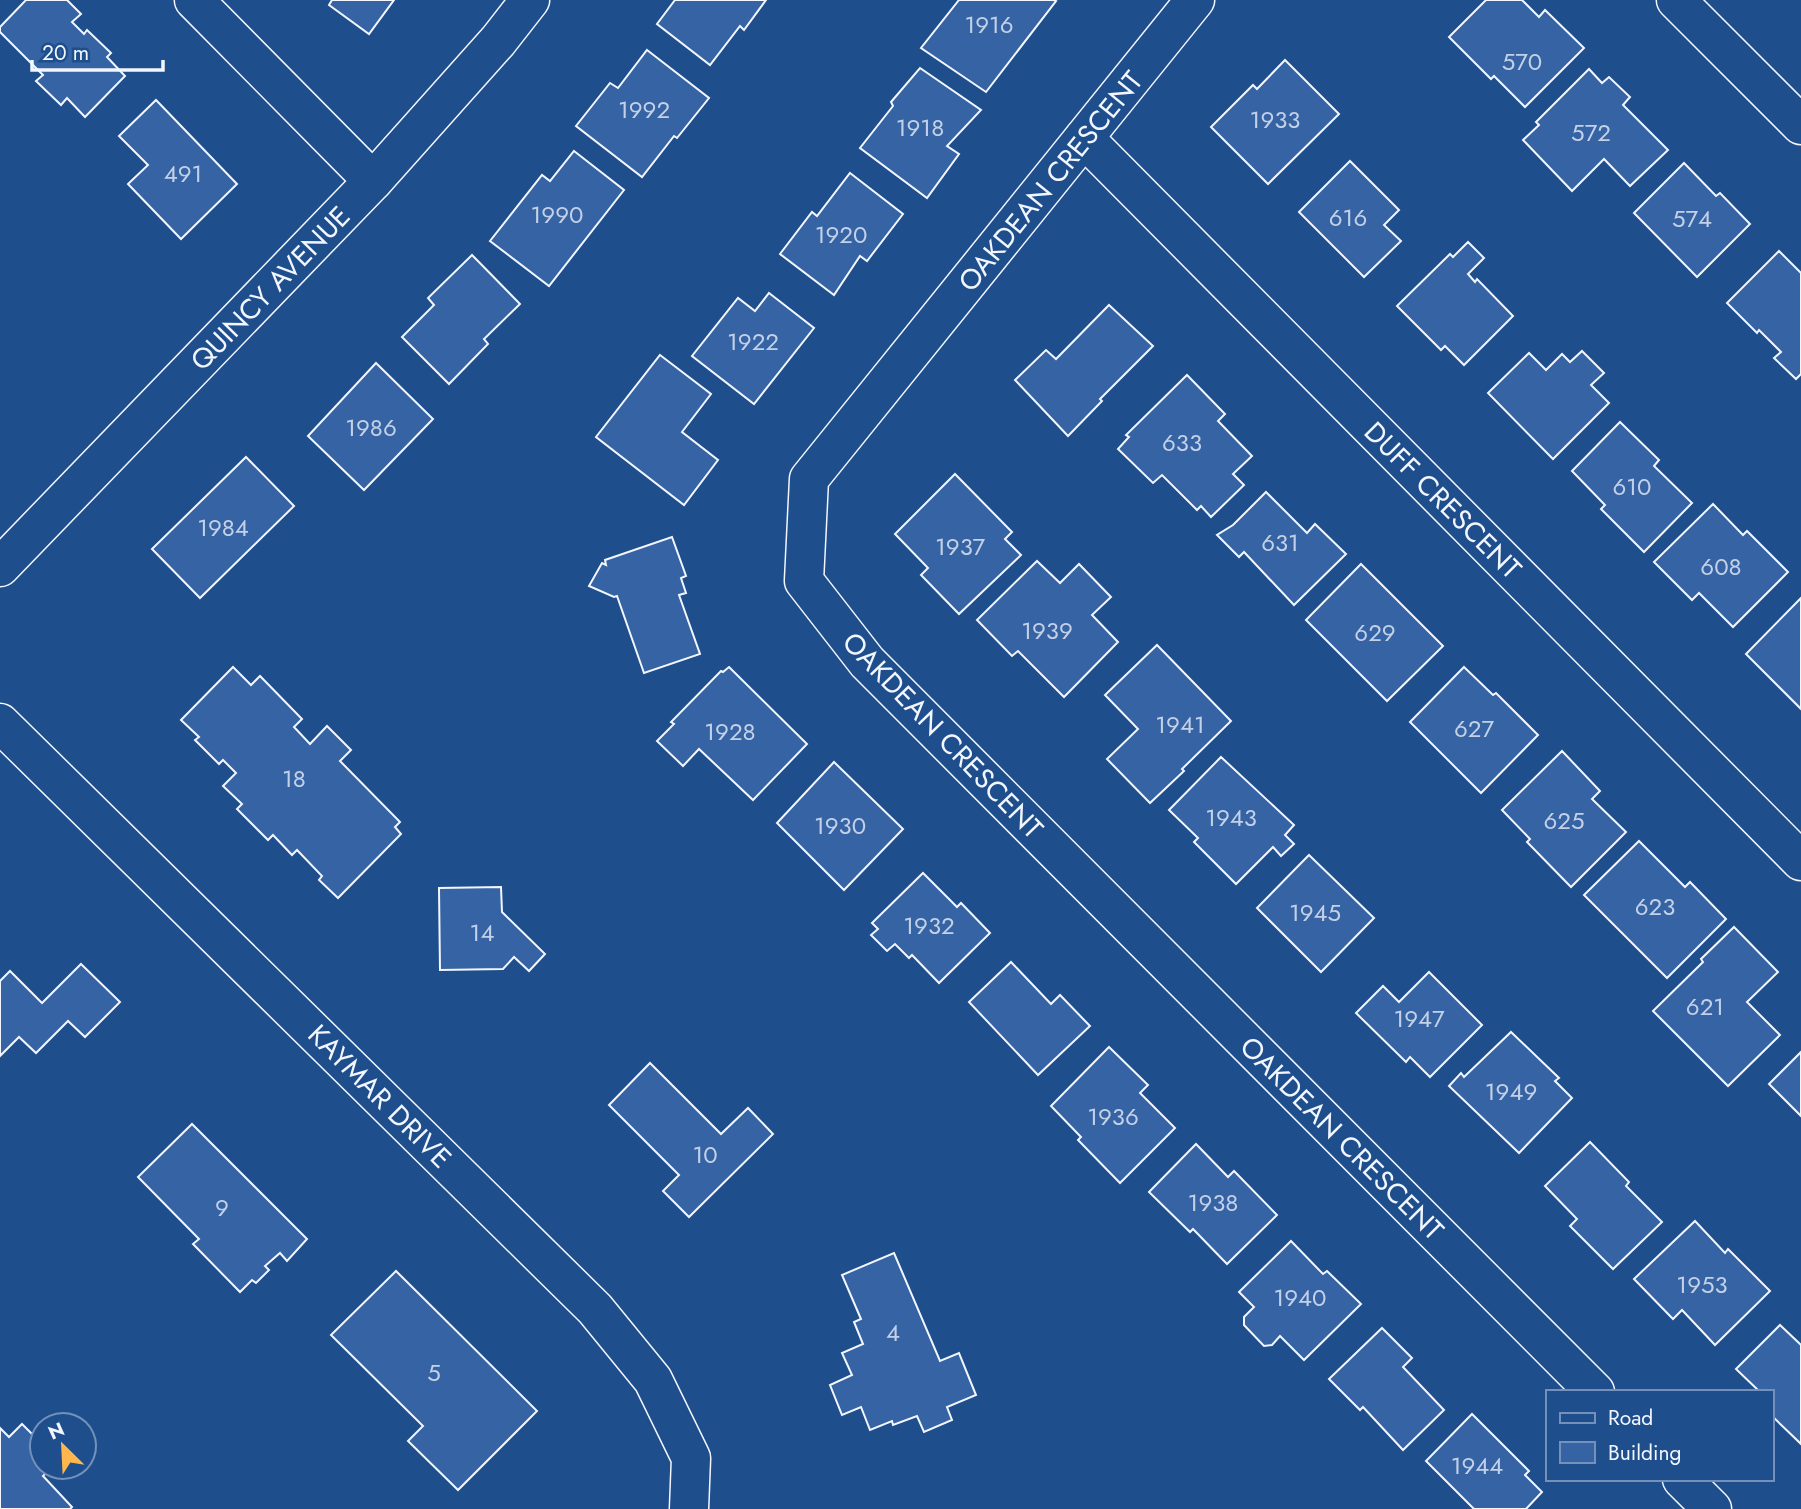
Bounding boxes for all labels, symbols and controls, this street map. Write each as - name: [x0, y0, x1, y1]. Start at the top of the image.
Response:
- house number: 1916: [964, 7, 1014, 42]
- scale bar: [32, 28, 163, 72]
- text: 20 m: [42, 38, 89, 68]
- house number: 570: [1502, 44, 1542, 79]
- street label: OAKDEAN CRESCENT: [948, 62, 1152, 300]
- house number: 1992: [618, 92, 670, 127]
- house number: 1933: [1250, 102, 1300, 137]
- house number: 1918: [896, 110, 944, 145]
- house number: 572: [1571, 115, 1611, 150]
- house number: 491: [164, 156, 202, 191]
- street label: QUINCY AVENUE: [181, 197, 360, 380]
- house number: 1990: [531, 197, 583, 232]
- house number: 616: [1329, 200, 1367, 235]
- house number: 574: [1672, 201, 1712, 236]
- house number: 1920: [815, 217, 867, 252]
- house number: 1922: [727, 324, 779, 359]
- house number: 1986: [345, 410, 397, 445]
- street label: DUFF CRESCENT: [1355, 412, 1531, 588]
- house number: 633: [1162, 425, 1202, 460]
- house number: 610: [1612, 469, 1652, 504]
- house number: 1984: [197, 510, 249, 545]
- house number: 631: [1261, 525, 1299, 560]
- house number: 1937: [935, 529, 985, 564]
- house number: 608: [1700, 549, 1742, 584]
- house number: 1939: [1021, 613, 1073, 648]
- house number: 629: [1354, 615, 1396, 650]
- street label: OAKDEAN CRESCENT: [833, 623, 1052, 848]
- house number: 1941: [1155, 707, 1205, 742]
- house number: 627: [1454, 711, 1494, 746]
- house number: 1928: [704, 714, 756, 749]
- house number: 18: [282, 761, 306, 796]
- house number: 1943: [1205, 800, 1257, 835]
- house number: 625: [1543, 803, 1585, 838]
- house number: 1930: [814, 808, 866, 843]
- house number: 623: [1635, 889, 1675, 924]
- house number: 1945: [1289, 895, 1341, 930]
- house number: 1932: [903, 908, 955, 943]
- house number: 14: [470, 915, 494, 950]
- house number: 621: [1686, 989, 1724, 1024]
- house number: 1947: [1393, 1001, 1445, 1036]
- street label: KAYMAR DRIVE: [298, 1015, 461, 1178]
- street label: OAKDEAN CRESCENT: [1230, 1027, 1453, 1250]
- house number: 1949: [1485, 1074, 1537, 1109]
- house number: 1936: [1087, 1099, 1139, 1134]
- house number: 10: [692, 1137, 718, 1172]
- house number: 1938: [1188, 1185, 1238, 1220]
- house number: 9: [215, 1190, 229, 1225]
- house number: 1953: [1676, 1267, 1728, 1302]
- house number: 1940: [1273, 1280, 1327, 1315]
- house number: 4: [886, 1315, 900, 1350]
- house number: 5: [427, 1355, 441, 1390]
- legend: [1546, 1390, 1773, 1481]
- text: Road: [1608, 1403, 1653, 1433]
- north arrow: [28, 1411, 98, 1481]
- text: N: [44, 1416, 69, 1446]
- text: Building: [1608, 1438, 1681, 1468]
- house number: 1944: [1451, 1448, 1503, 1483]

